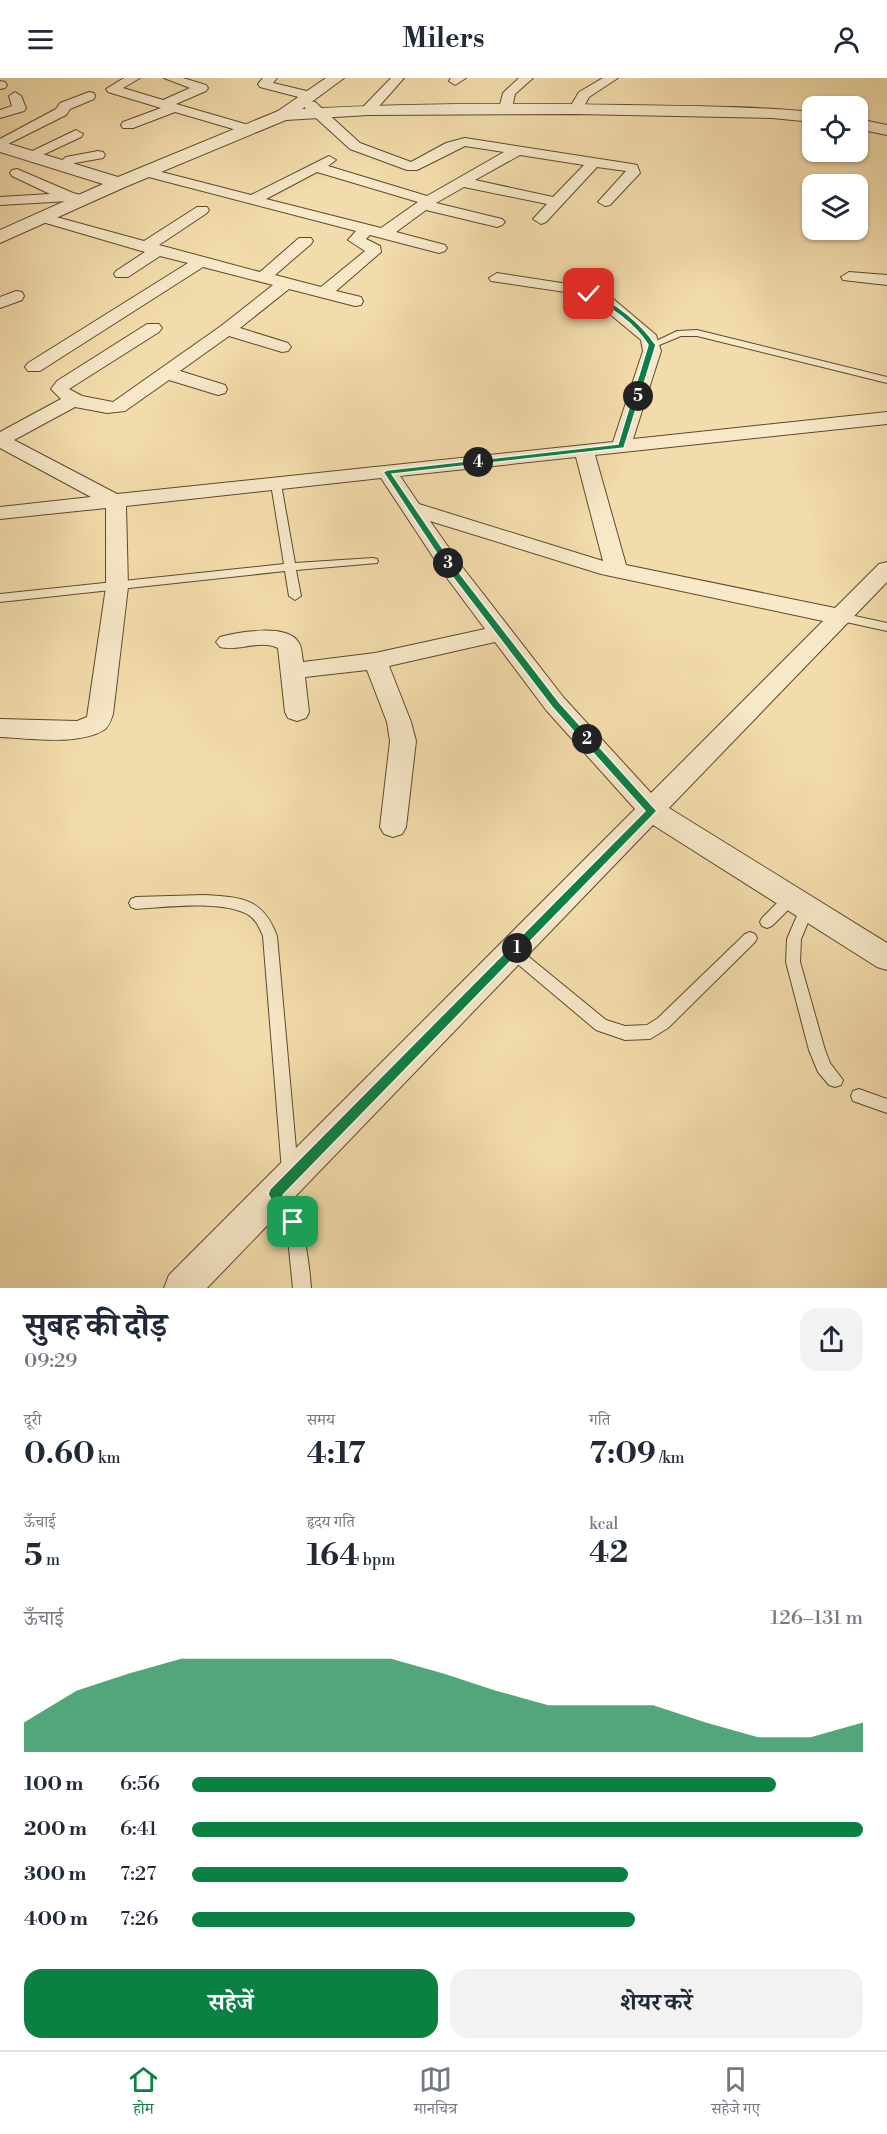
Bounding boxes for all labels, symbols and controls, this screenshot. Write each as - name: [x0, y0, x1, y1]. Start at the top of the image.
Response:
- text: Milers: [402, 22, 485, 56]
- icon: menu: [24, 23, 57, 56]
- icon: person: [830, 23, 863, 56]
- map controls: [802, 96, 868, 240]
- button: locate: [802, 96, 868, 162]
- button: layers: [802, 174, 868, 240]
- pin: [563, 268, 614, 319]
- icon: check: [572, 277, 605, 310]
- pin: 5: [623, 381, 653, 411]
- text: 5: [633, 386, 643, 406]
- pin: 4: [463, 447, 493, 477]
- text: 4: [473, 452, 483, 472]
- pin: 3: [433, 548, 463, 578]
- text: 3: [443, 553, 453, 573]
- pin: 2: [572, 724, 602, 754]
- text: 2: [582, 729, 592, 749]
- pin: 1: [502, 933, 532, 963]
- text: 1: [513, 938, 521, 958]
- pin: [267, 1196, 318, 1247]
- icon: arrive: [276, 1205, 309, 1238]
- text: सुबह की दौड़: [24, 1306, 167, 1347]
- button: share: [800, 1308, 863, 1371]
- text: 09:29: [24, 1349, 77, 1374]
- text: दूरी: [24, 1410, 41, 1430]
- text: समय: [307, 1410, 335, 1430]
- text: गति: [589, 1410, 610, 1430]
- text: 0.60: [24, 1435, 95, 1473]
- text: 4:17: [307, 1435, 365, 1473]
- text: 7:09: [589, 1435, 656, 1473]
- text: km: [95, 1448, 120, 1468]
- text: /km: [656, 1448, 685, 1468]
- text: ऊँचाई: [24, 1512, 56, 1532]
- text: हृदय गति: [307, 1512, 355, 1532]
- text: kcal: [589, 1514, 618, 1534]
- text: 42: [589, 1534, 628, 1572]
- text: 5: [24, 1537, 43, 1575]
- text: 164: [307, 1537, 360, 1575]
- text: m: [43, 1550, 60, 1570]
- text: bpm: [360, 1550, 395, 1570]
- text: 126–131 m: [770, 1606, 863, 1631]
- text: ऊँचाई: [24, 1607, 63, 1632]
- text: 100 m: [24, 1772, 83, 1797]
- text: 6:56: [120, 1772, 160, 1797]
- text: 200 m: [24, 1817, 87, 1842]
- text: 6:41: [120, 1817, 157, 1842]
- text: 300 m: [24, 1862, 87, 1887]
- text: 7:27: [120, 1862, 156, 1887]
- text: 400 m: [24, 1907, 88, 1932]
- text: 7:26: [120, 1907, 158, 1932]
- button: सहेजें: [24, 1969, 438, 2038]
- button: शेयर करें: [450, 1969, 863, 2038]
- tab: होम: [127, 2063, 160, 2124]
- tab: मानचित्र: [414, 2063, 457, 2124]
- tab: सहेजे गए: [711, 2063, 760, 2124]

